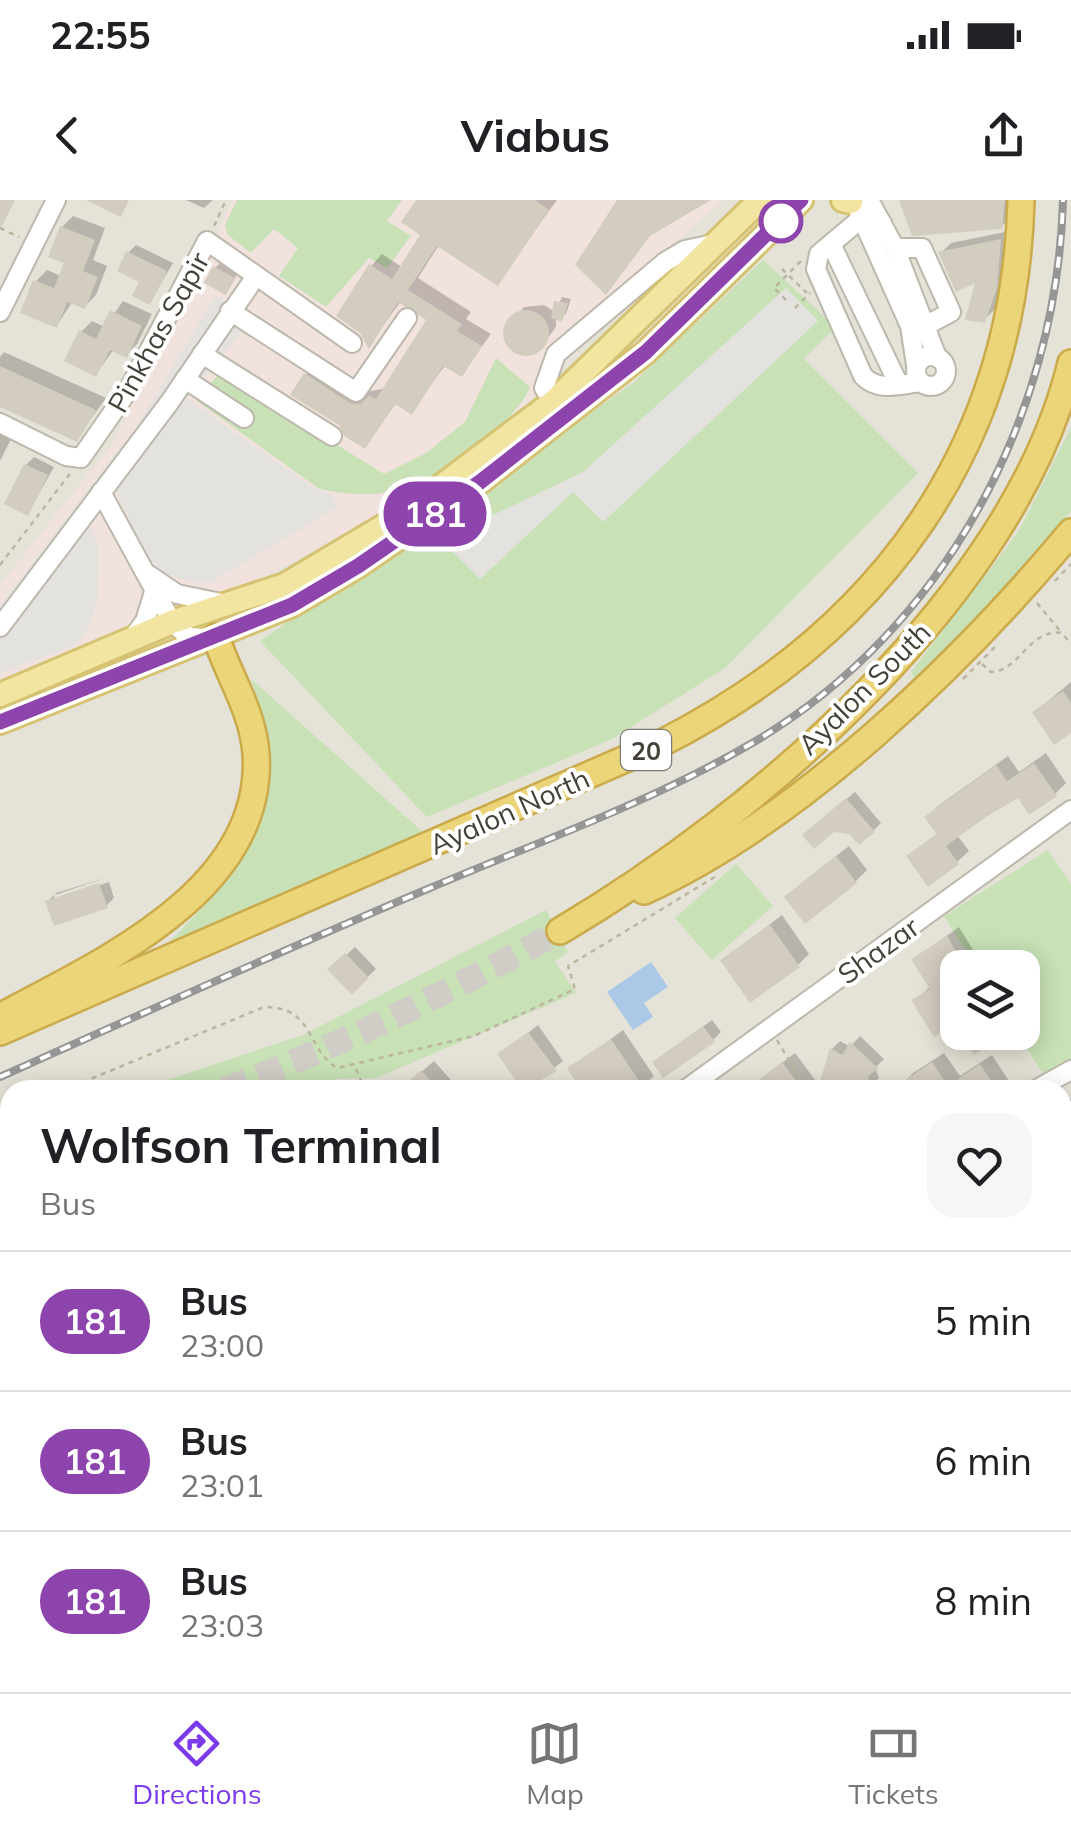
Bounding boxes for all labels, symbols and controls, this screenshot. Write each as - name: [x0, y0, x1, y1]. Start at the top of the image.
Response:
- text: 22:55: [50, 11, 151, 59]
- text: Viabus: [461, 107, 610, 163]
- icon: back: [40, 108, 95, 163]
- icon: share: [976, 108, 1031, 163]
- unlabelled marker: [760, 200, 802, 242]
- street label: Pinkhas Sapir: [100, 245, 217, 418]
- line badge: 181: [378, 482, 492, 546]
- text: 181: [403, 492, 467, 536]
- street label: Ayalon South: [790, 614, 938, 762]
- road number: 20: [621, 730, 671, 770]
- street label: Ayalon North: [423, 760, 595, 862]
- street label: Shazar: [830, 908, 926, 991]
- map controls: [940, 950, 1040, 1050]
- button: layers: [940, 950, 1040, 1050]
- button: heart: [927, 1113, 1032, 1218]
- text: Wolfson Terminal: [40, 1115, 442, 1175]
- text: Bus: [40, 1183, 96, 1223]
- text: Bus: [180, 1277, 248, 1325]
- text: 5 min: [935, 1297, 1032, 1345]
- text: 181: [63, 1299, 127, 1343]
- text: 23:00: [180, 1325, 264, 1365]
- text: Bus: [180, 1417, 248, 1465]
- text: 6 min: [935, 1437, 1032, 1485]
- text: 181: [63, 1439, 127, 1483]
- text: 23:01: [180, 1465, 264, 1505]
- text: Bus: [180, 1557, 248, 1605]
- text: 8 min: [935, 1577, 1032, 1625]
- text: 181: [63, 1579, 127, 1623]
- text: 23:03: [180, 1605, 264, 1645]
- tab: Directions: [132, 1716, 262, 1811]
- tab: Map: [526, 1716, 584, 1811]
- tab: Tickets: [848, 1716, 939, 1811]

